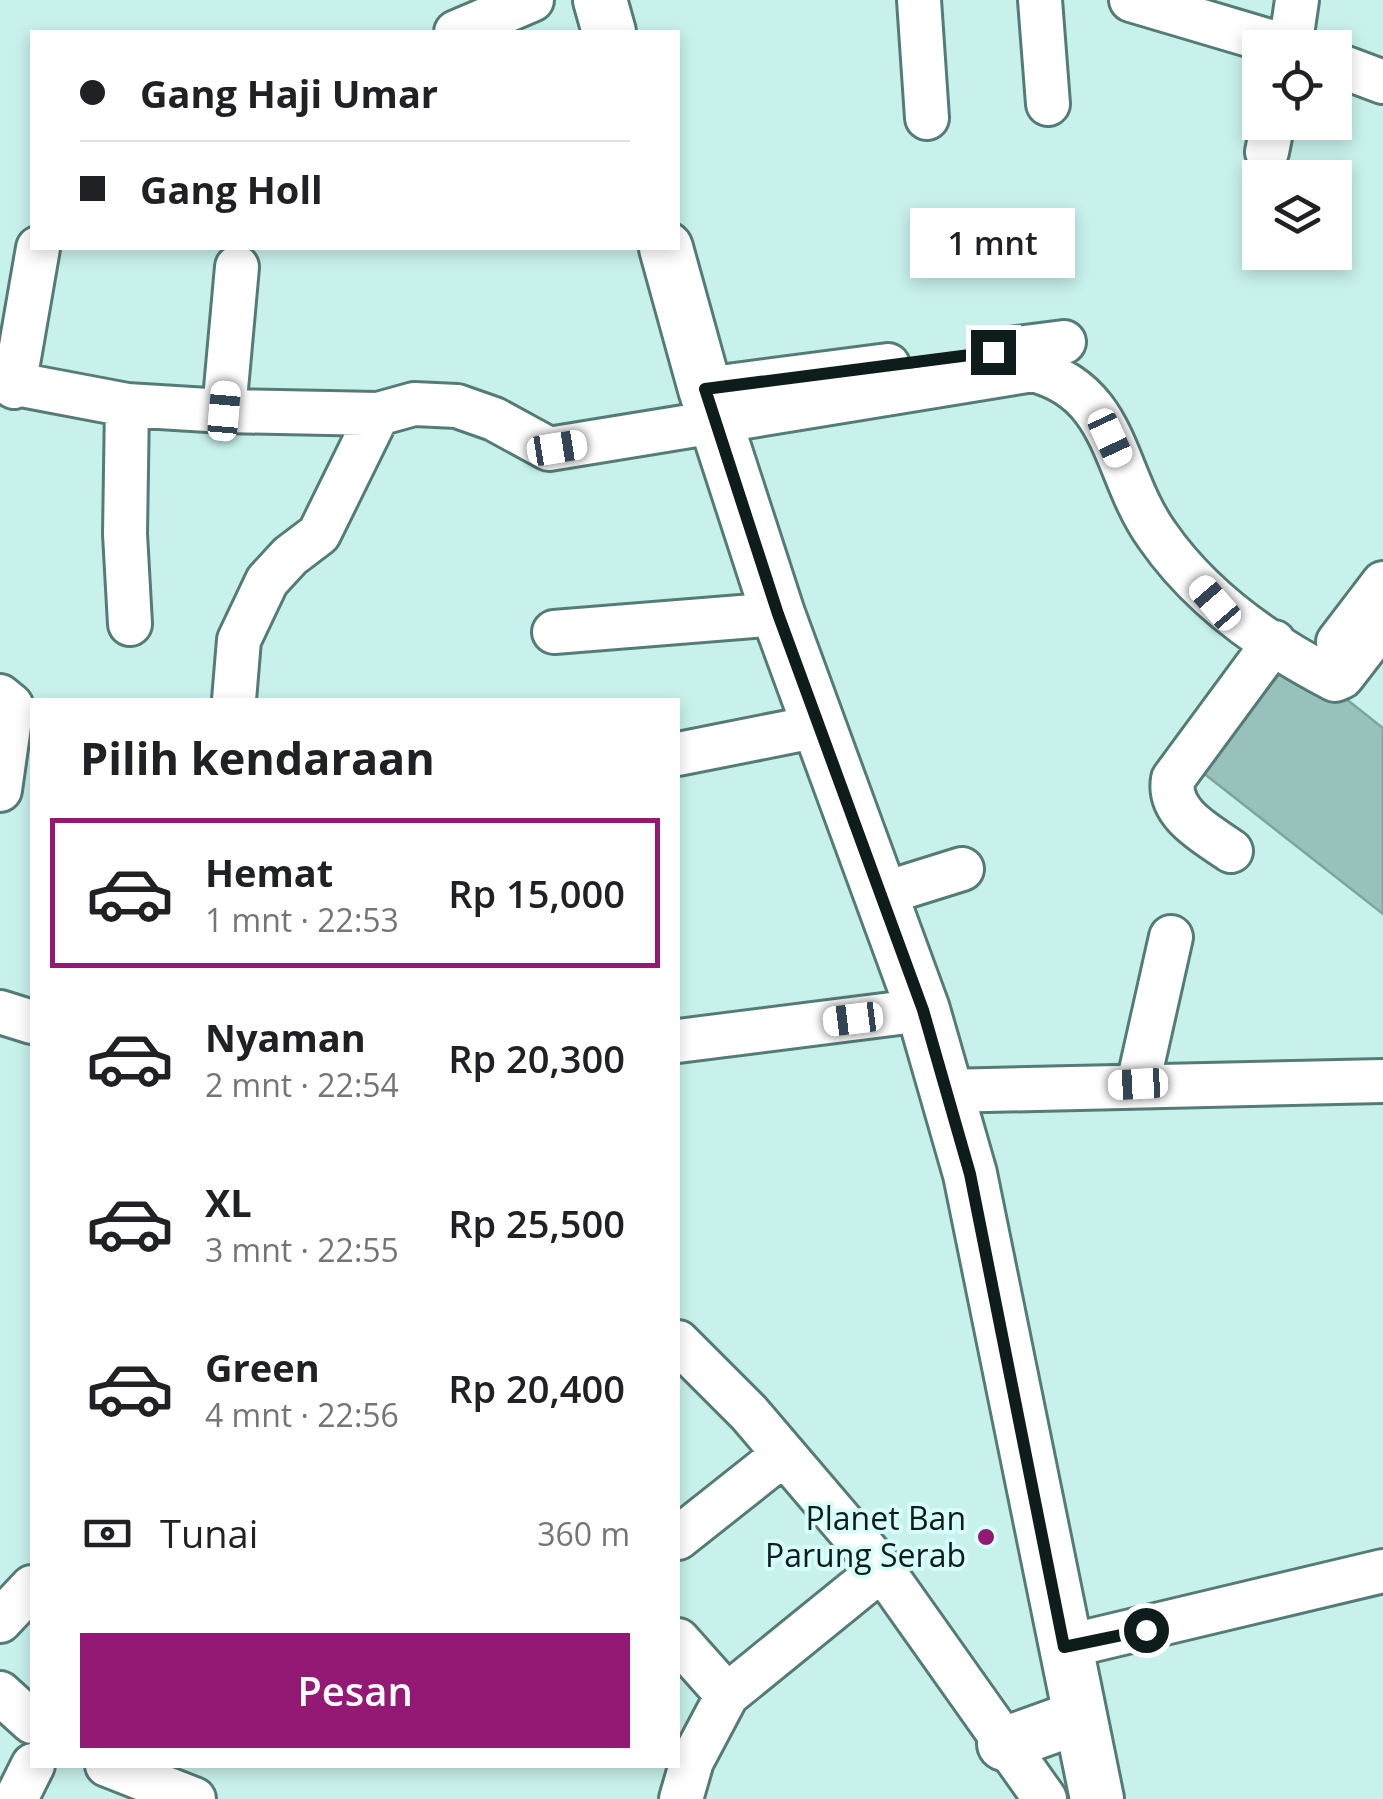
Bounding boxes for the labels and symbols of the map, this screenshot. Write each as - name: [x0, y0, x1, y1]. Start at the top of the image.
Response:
- callout: 1 mnt: [910, 207, 1076, 277]
- route end: [971, 330, 1016, 375]
- car: [206, 380, 242, 442]
- car: [1084, 404, 1136, 472]
- car: [525, 428, 589, 468]
- car: [1184, 571, 1246, 635]
- car: [821, 1000, 885, 1038]
- car: [1107, 1067, 1169, 1101]
- place label: Planet Ban Parung Serab: [765, 1496, 966, 1576]
- marker: Planet Ban Parung Serab: [975, 1526, 997, 1548]
- route start: [1124, 1608, 1169, 1653]

